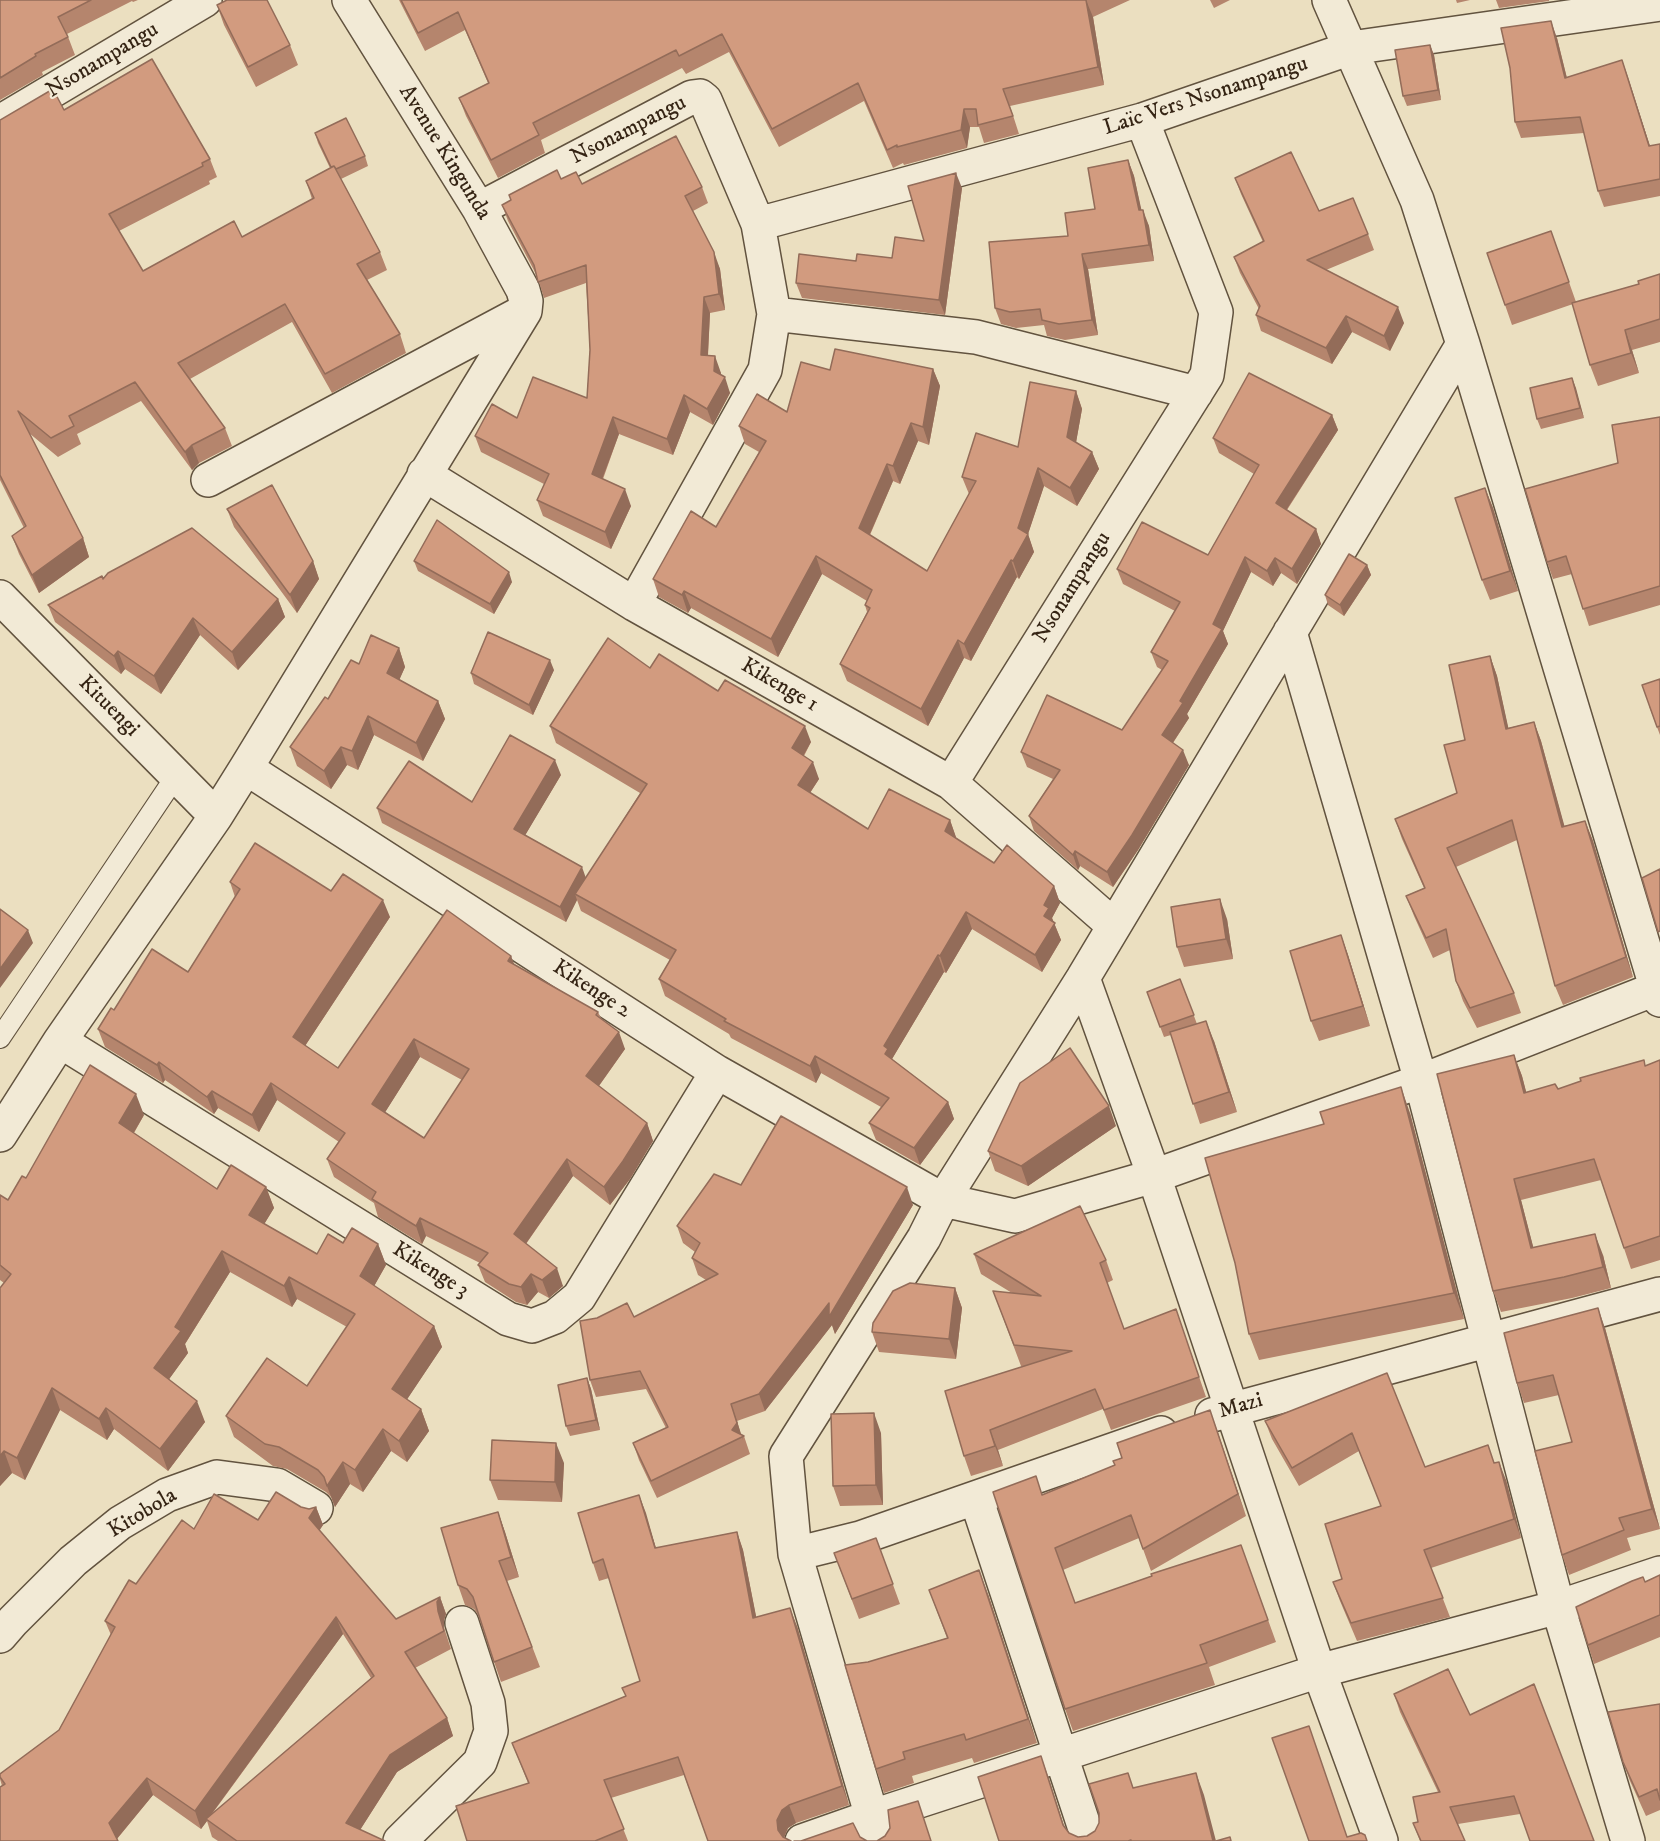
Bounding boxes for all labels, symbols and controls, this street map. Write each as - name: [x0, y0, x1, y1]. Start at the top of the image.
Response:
- street label: Nsonampangu: [42, 17, 164, 105]
- street label: Laïc Vers Nsonampangu: [1100, 51, 1312, 143]
- street label: Avenue Kingunda: [392, 81, 496, 225]
- street label: Nsonampangu: [567, 91, 691, 171]
- street label: Nsonampangu: [1028, 528, 1118, 648]
- street label: Kikenge 1: [736, 653, 822, 719]
- street label: Kituengi: [72, 671, 144, 743]
- street label: Kikenge 2: [547, 955, 635, 1025]
- street label: Kikenge 3: [387, 1237, 473, 1305]
- street label: Mazi: [1216, 1388, 1266, 1426]
- street label: Kitobola: [104, 1483, 182, 1545]

